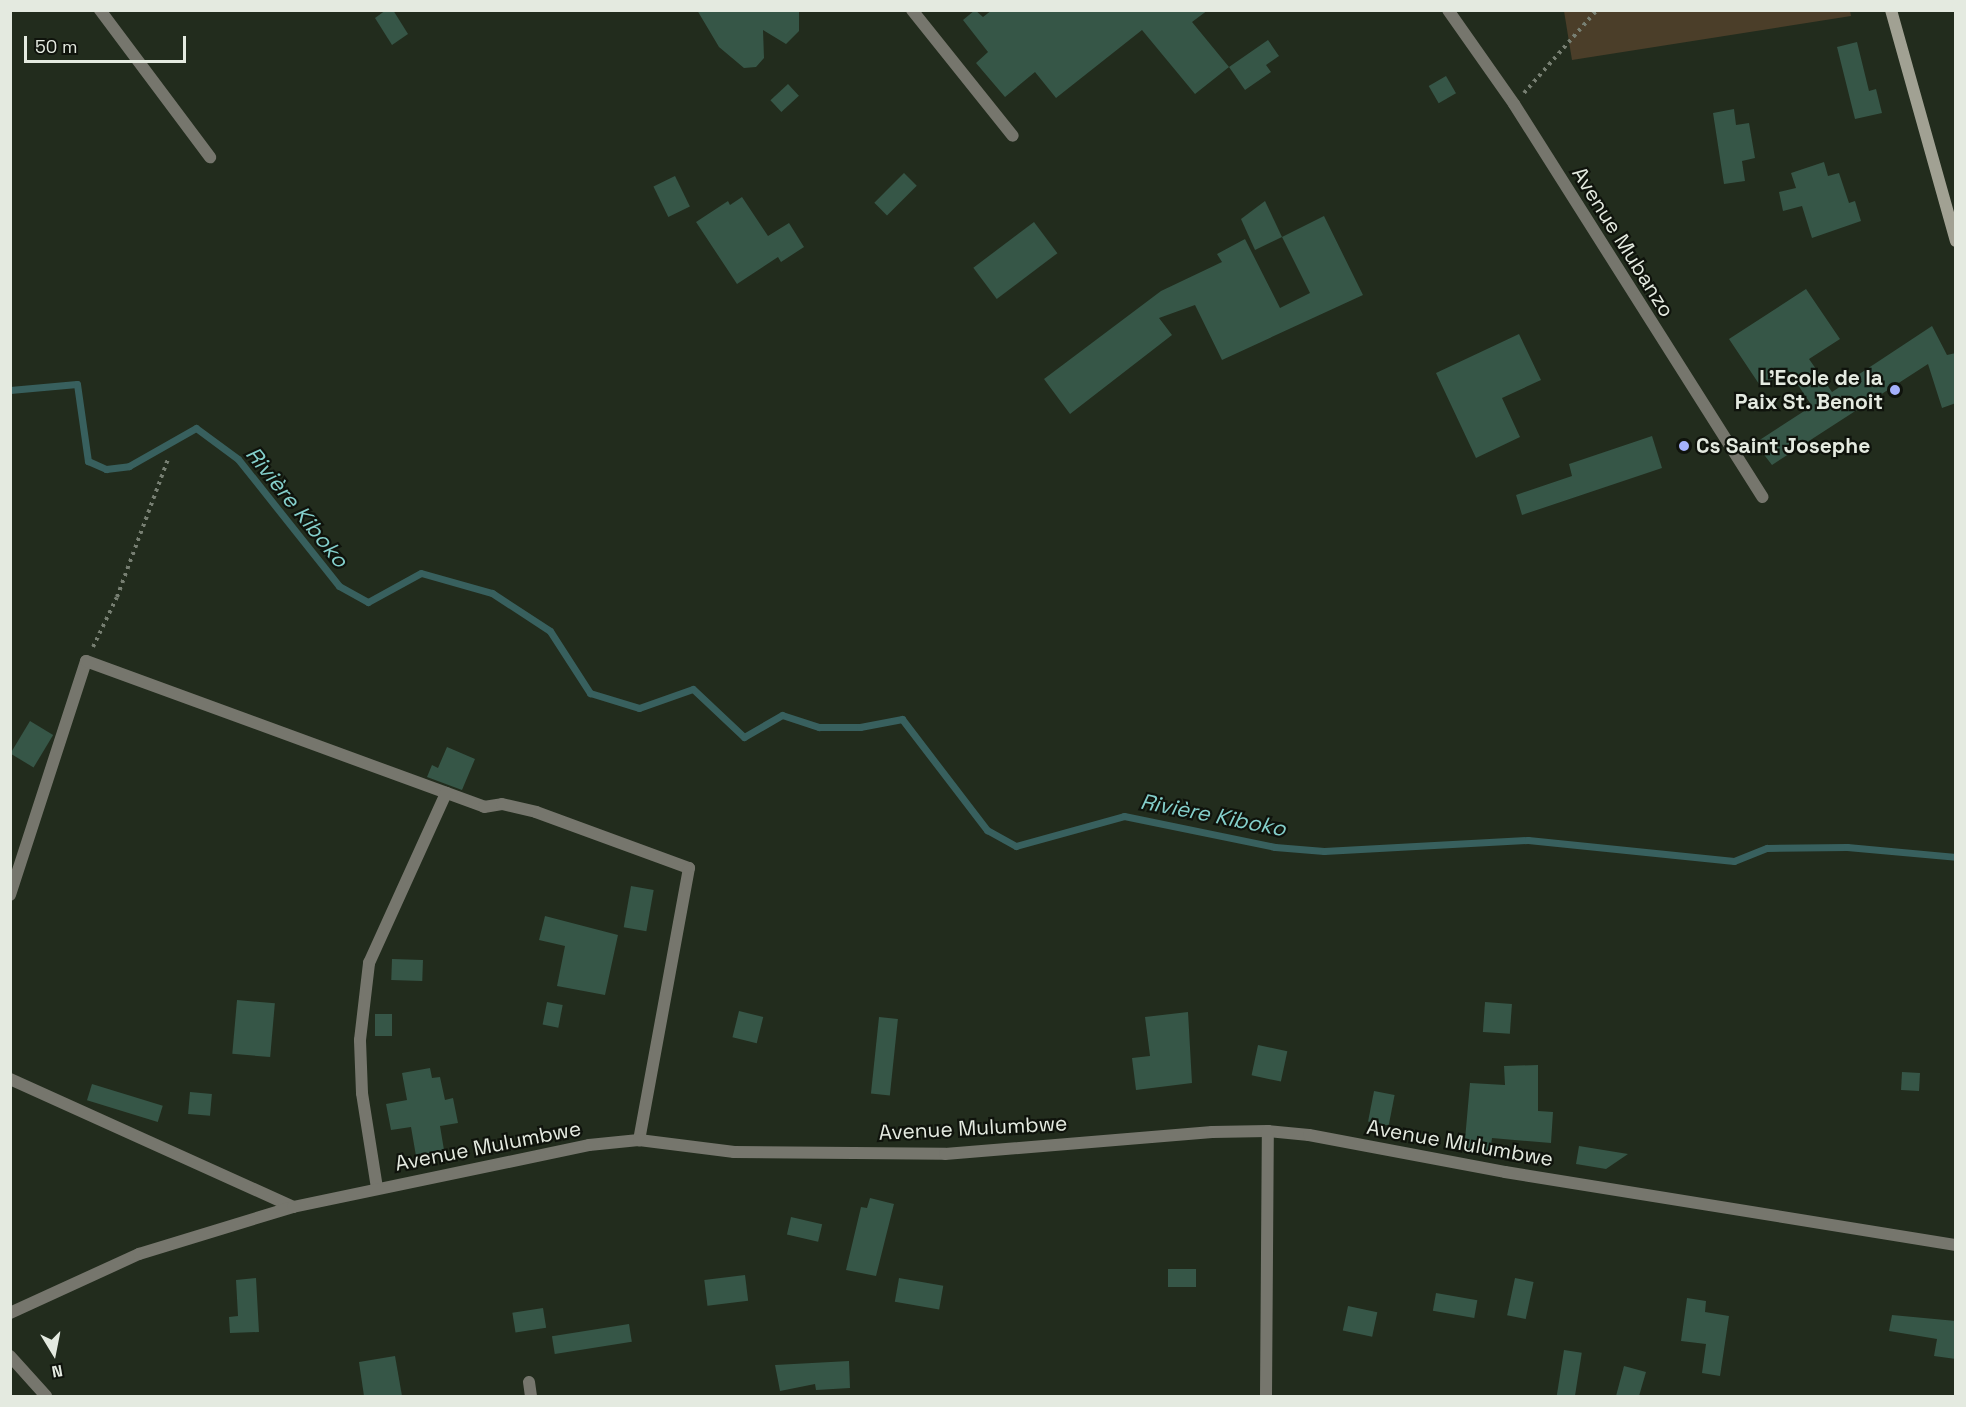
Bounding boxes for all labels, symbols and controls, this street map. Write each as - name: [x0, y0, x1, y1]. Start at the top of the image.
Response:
- scale bar: [27, 24, 189, 62]
- text: 50 m: [35, 35, 77, 58]
- street label: Avenue Mubanzo: [1567, 162, 1679, 322]
- place label: L'Ecole de la Paix St. Benoit: [1734, 365, 1883, 415]
- marker: L'Ecole de la Paix St. Benoit: [1888, 383, 1902, 397]
- place label: Cs Saint Josephe: [1696, 433, 1870, 459]
- marker: Cs Saint Josephe: [1677, 439, 1691, 453]
- water label: Rivière Kiboko: [240, 441, 354, 573]
- water label: Rivière Kiboko: [1138, 788, 1288, 842]
- street label: Avenue Mulumbwe: [878, 1110, 1068, 1146]
- street label: Avenue Mulumbwe: [1365, 1114, 1555, 1172]
- street label: Avenue Mulumbwe: [393, 1116, 583, 1176]
- north arrow: [24, 1323, 84, 1383]
- text: N: [50, 1360, 64, 1382]

